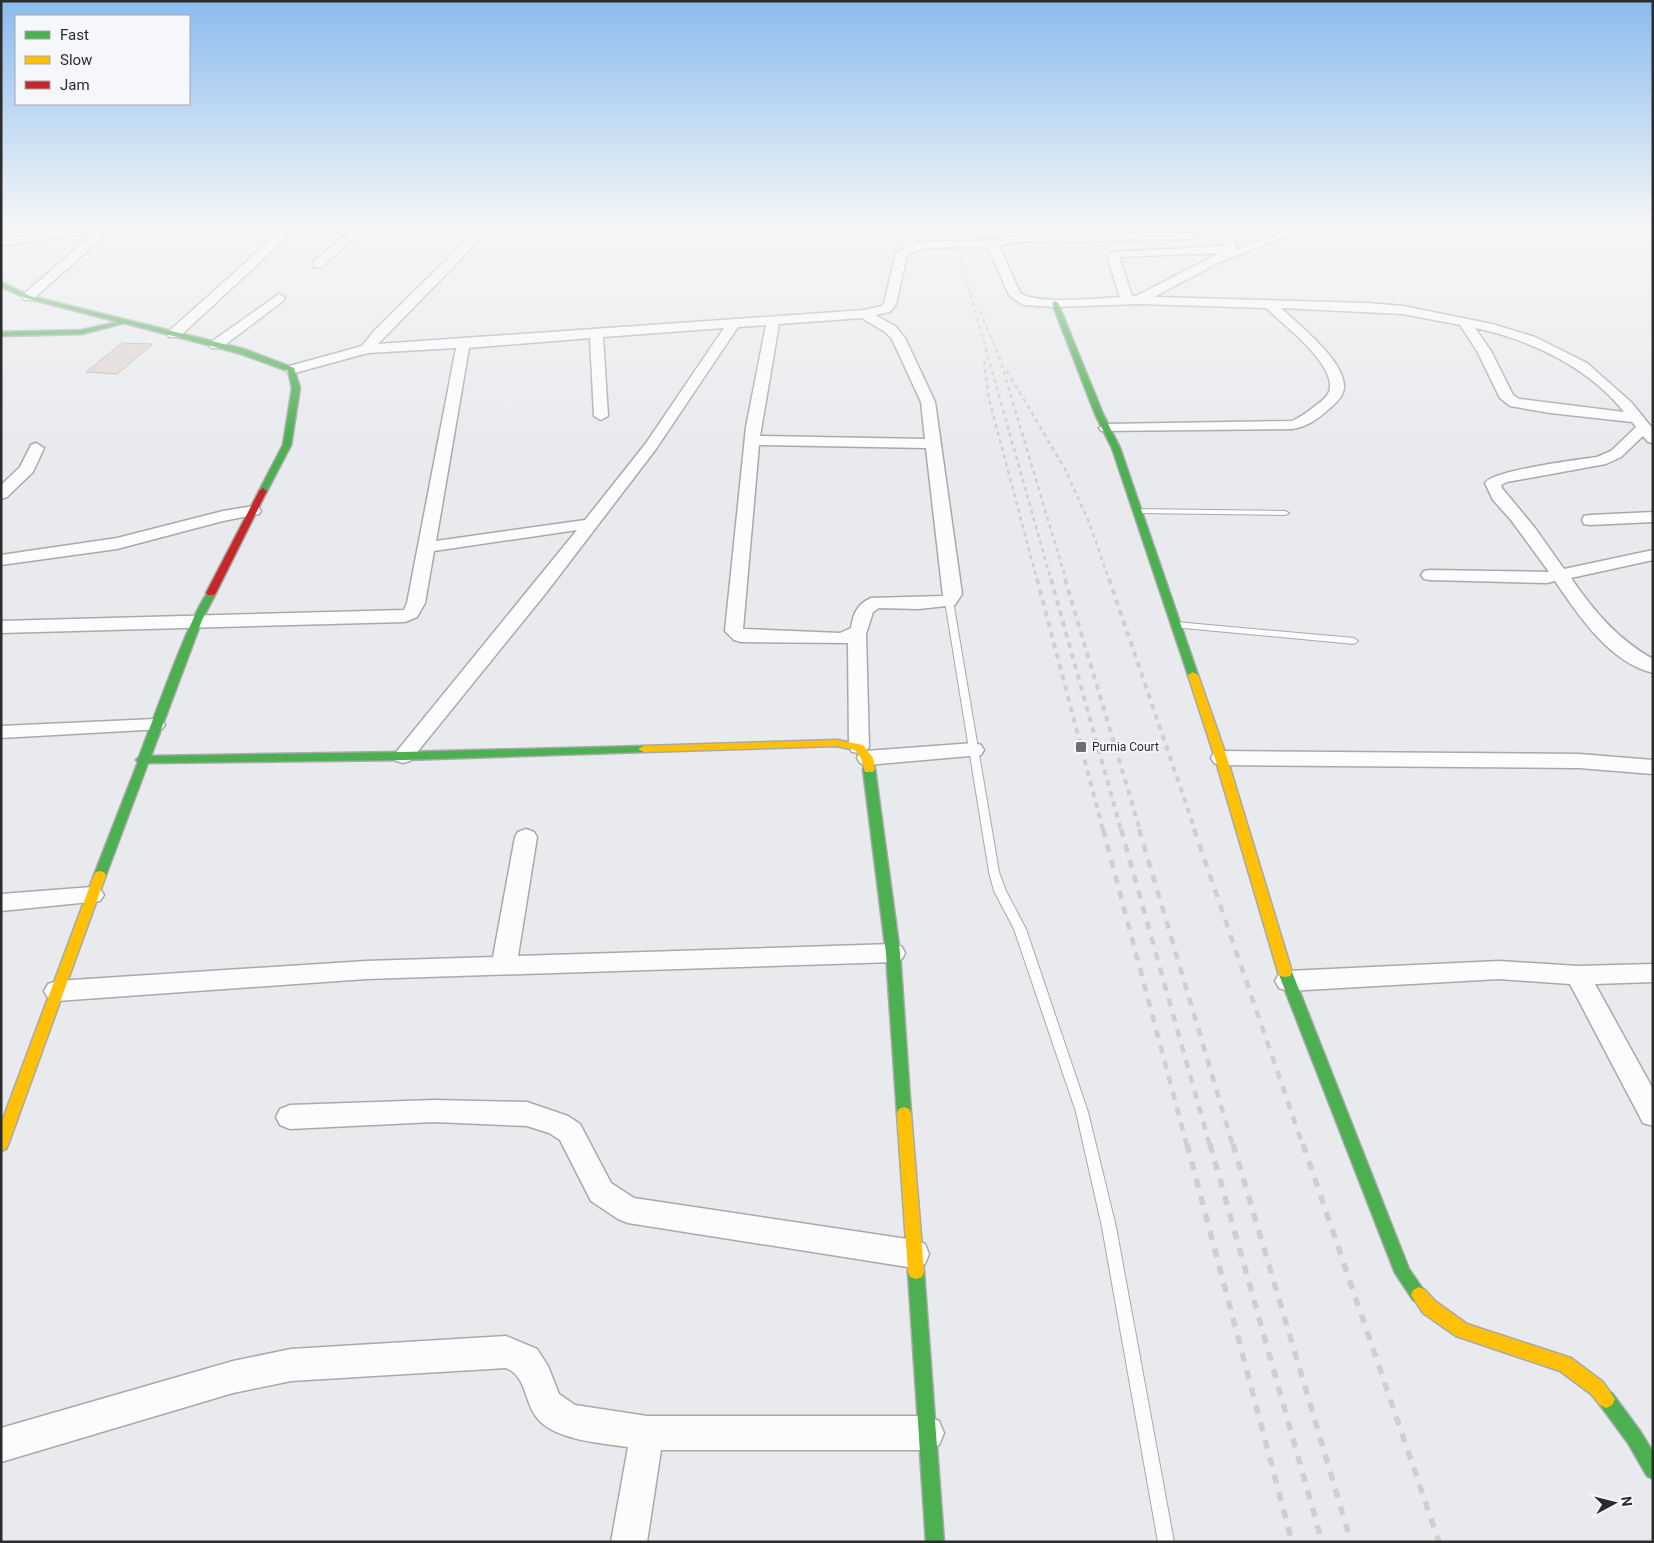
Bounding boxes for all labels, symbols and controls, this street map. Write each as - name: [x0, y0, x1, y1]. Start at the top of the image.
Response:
- legend: [15, 15, 190, 105]
- text: Fast: [60, 26, 89, 44]
- text: Slow: [60, 51, 92, 69]
- text: Jam: [60, 76, 90, 94]
- marker: Purnia Court: [1074, 740, 1088, 754]
- place label: Purnia Court: [1092, 740, 1159, 754]
- north arrow: [1589, 1478, 1639, 1528]
- text: N: [1618, 1496, 1635, 1507]

